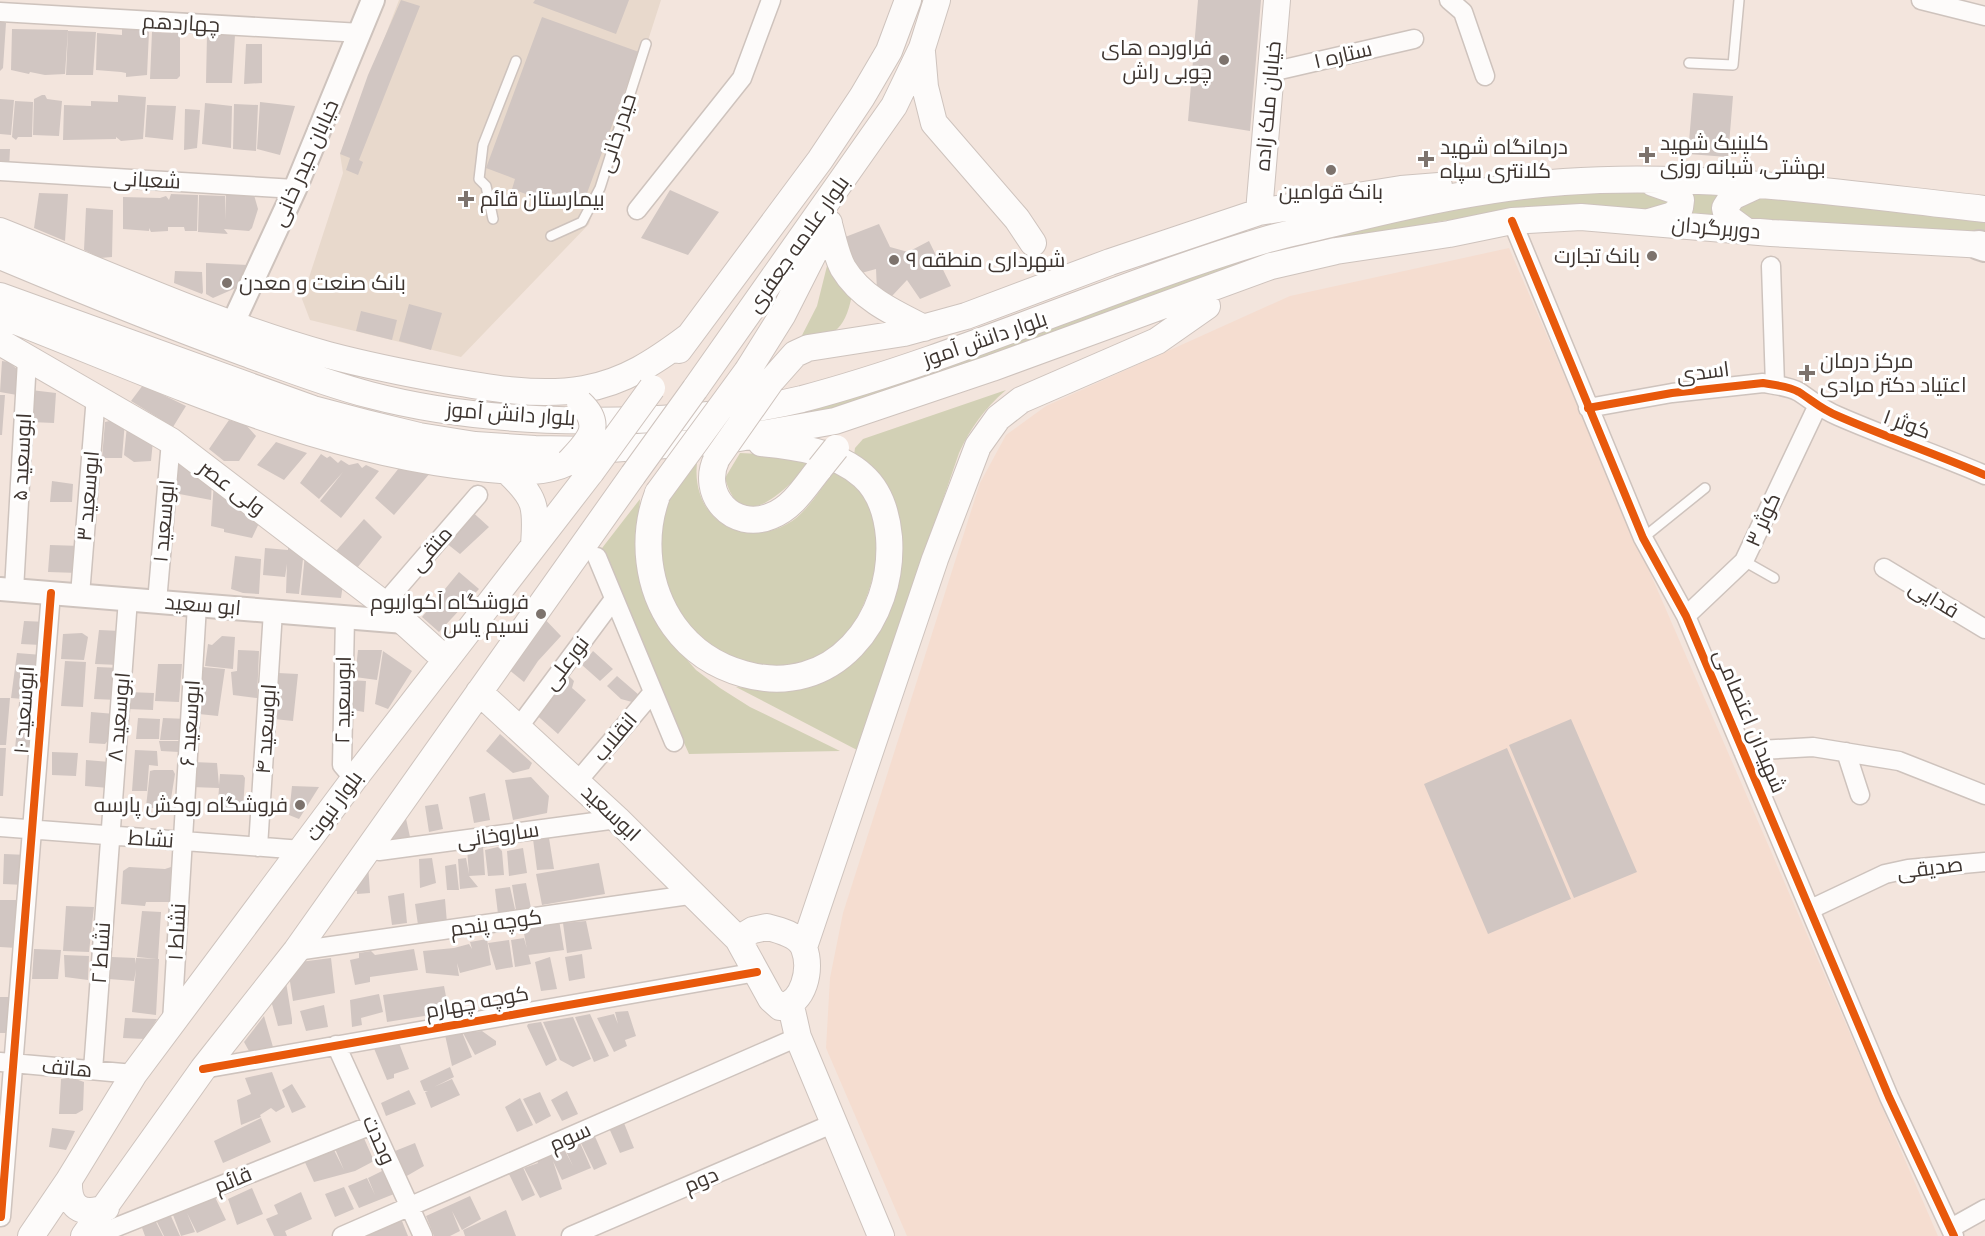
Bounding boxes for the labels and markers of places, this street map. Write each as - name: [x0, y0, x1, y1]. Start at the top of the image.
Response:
- place label: فراورده های چوبی راش: [1101, 35, 1212, 86]
- marker: فراورده های چوبی راش: [1217, 53, 1231, 67]
- place label: کلینیک شهید بهشتی، شبانه روزی: [1660, 130, 1826, 180]
- place label: درمانگاه شهید کلانتری سپاه: [1440, 134, 1568, 184]
- marker: کلینیک شهید بهشتی، شبانه روزی: [1638, 146, 1656, 164]
- marker: درمانگاه شهید کلانتری سپاه: [1417, 150, 1435, 168]
- marker: بانک قوامین: [1324, 163, 1338, 177]
- place label: بانک قوامین: [1279, 179, 1383, 205]
- place label: بیمارستان قائم: [480, 186, 605, 213]
- marker: بیمارستان قائم: [457, 190, 475, 208]
- place label: بانک تجارت: [1554, 243, 1640, 269]
- place label: شهرداری منطقه ۹: [906, 247, 1065, 273]
- marker: بانک تجارت: [1645, 249, 1659, 263]
- marker: شهرداری منطقه ۹: [887, 253, 901, 267]
- place label: بانک صنعت و معدن: [239, 270, 406, 296]
- marker: بانک صنعت و معدن: [220, 276, 234, 290]
- place label: مرکز درمان اعتیاد دکتر مرادی: [1820, 348, 1967, 398]
- marker: مرکز درمان اعتیاد دکتر مرادی: [1798, 364, 1816, 382]
- place label: فروشگاه آکواریوم نسیم یاس: [370, 589, 529, 640]
- marker: فروشگاه آکواریوم نسیم یاس: [534, 607, 548, 621]
- place label: فروشگاه روکش پارسه: [94, 792, 288, 819]
- marker: فروشگاه روکش پارسه: [293, 798, 307, 812]

